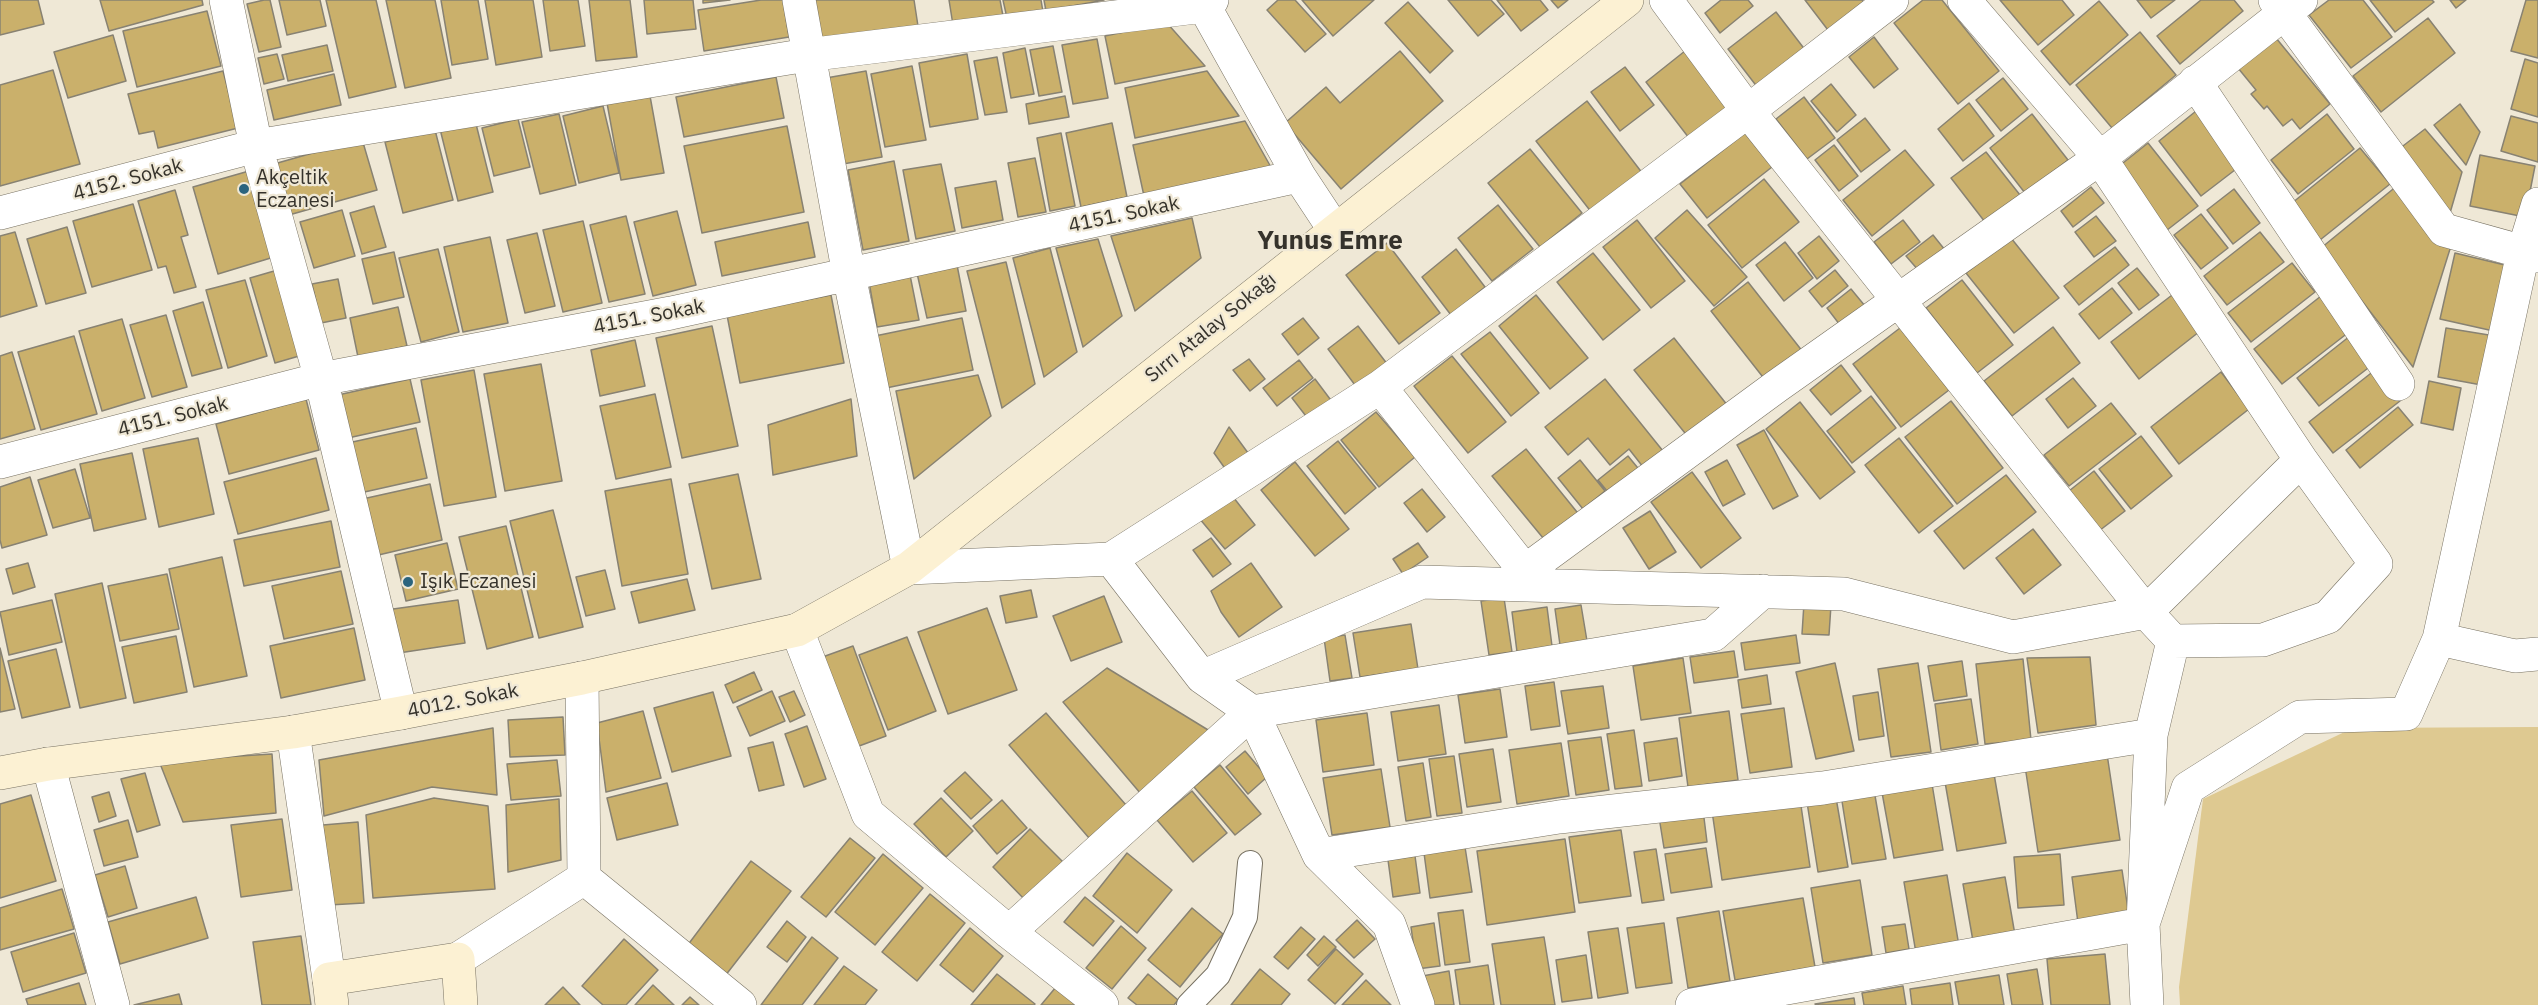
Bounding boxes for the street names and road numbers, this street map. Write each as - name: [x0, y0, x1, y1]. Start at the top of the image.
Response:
- street label: 4152. Sokak: [70, 154, 186, 206]
- street label: 4151. Sokak: [1066, 192, 1182, 238]
- street label: Sırrı Atalay Sokağı: [1141, 268, 1281, 388]
- street label: 4151. Sokak: [591, 294, 707, 340]
- street label: 4151. Sokak: [115, 392, 231, 442]
- street label: 4012. Sokak: [405, 678, 521, 724]

